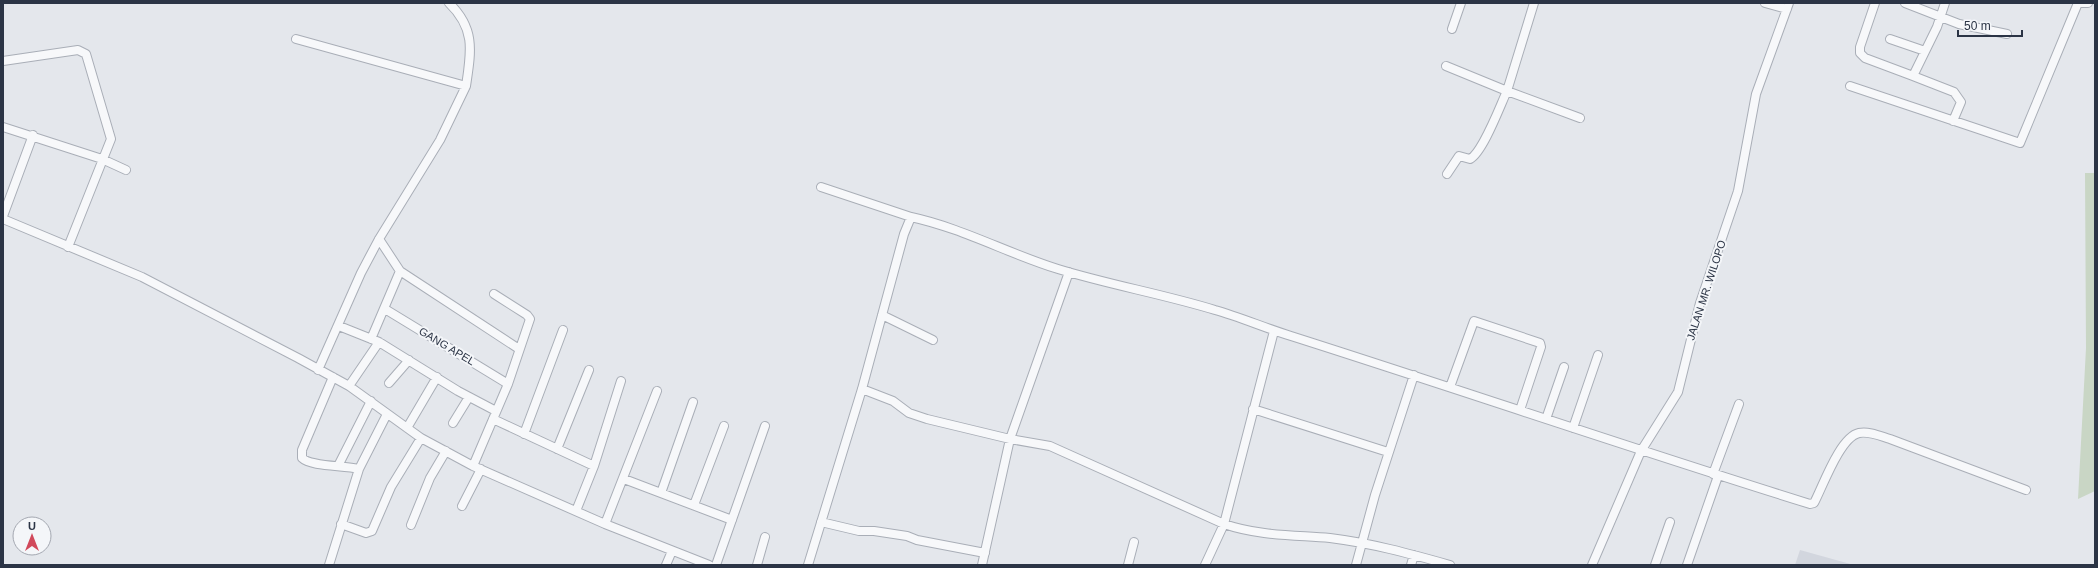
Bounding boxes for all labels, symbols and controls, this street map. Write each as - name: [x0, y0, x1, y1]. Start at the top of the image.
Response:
- scale bar: [1958, 12, 2022, 38]
- text: 50 m: [1964, 19, 1991, 33]
- street label: JALAN MR. WILOPO: [1684, 238, 1728, 342]
- street label: GANG APEL: [417, 325, 477, 367]
- north arrow: [12, 516, 52, 556]
- text: U: [28, 520, 36, 532]

